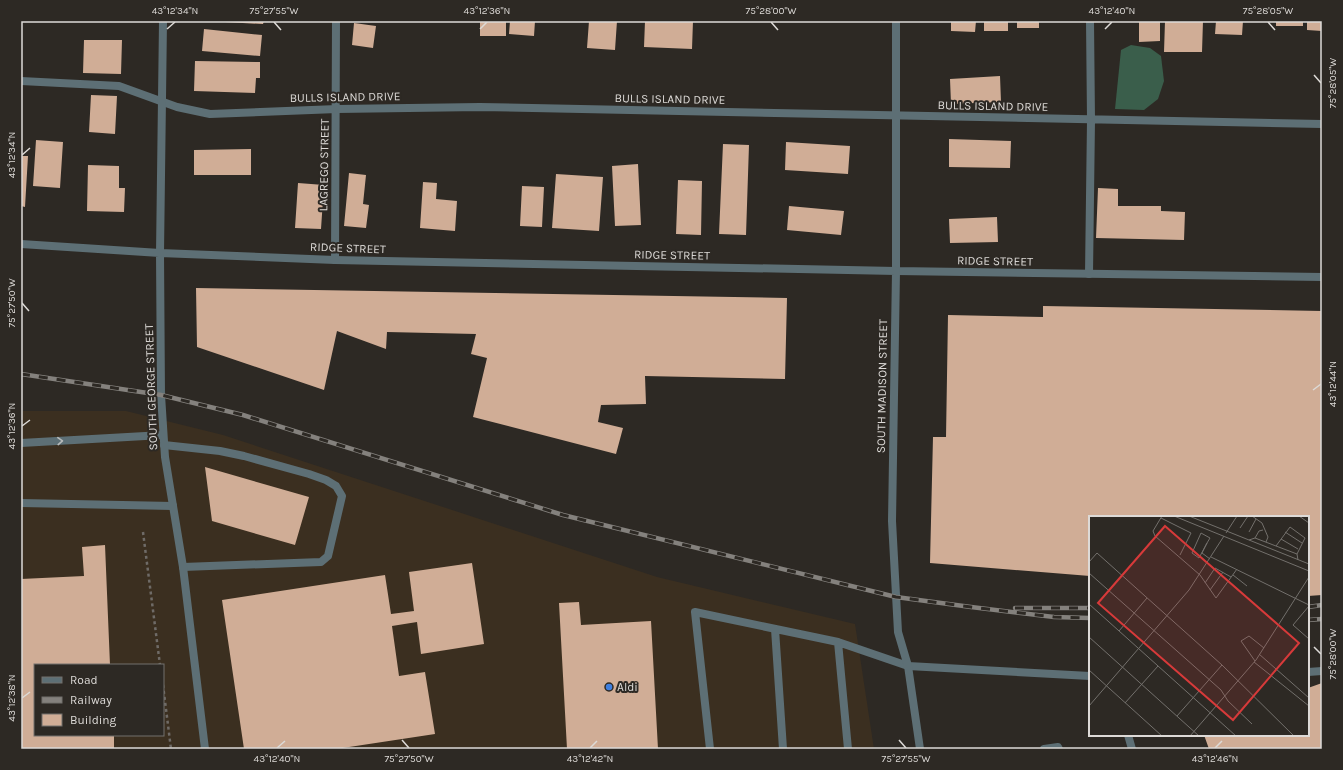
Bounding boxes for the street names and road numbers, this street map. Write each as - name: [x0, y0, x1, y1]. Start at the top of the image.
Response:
- street label: BULLS ISLAND DRIVE: [289, 89, 401, 105]
- street label: BULLS ISLAND DRIVE: [614, 91, 726, 107]
- street label: BULLS ISLAND DRIVE: [937, 98, 1049, 114]
- street label: LAGREGO STREET: [316, 119, 332, 211]
- street label: RIDGE STREET: [310, 240, 386, 256]
- street label: RIDGE STREET: [634, 247, 710, 263]
- street label: RIDGE STREET: [957, 253, 1033, 269]
- street label: SOUTH MADISON STREET: [874, 319, 890, 453]
- street label: SOUTH GEORGE STREET: [142, 323, 160, 451]

